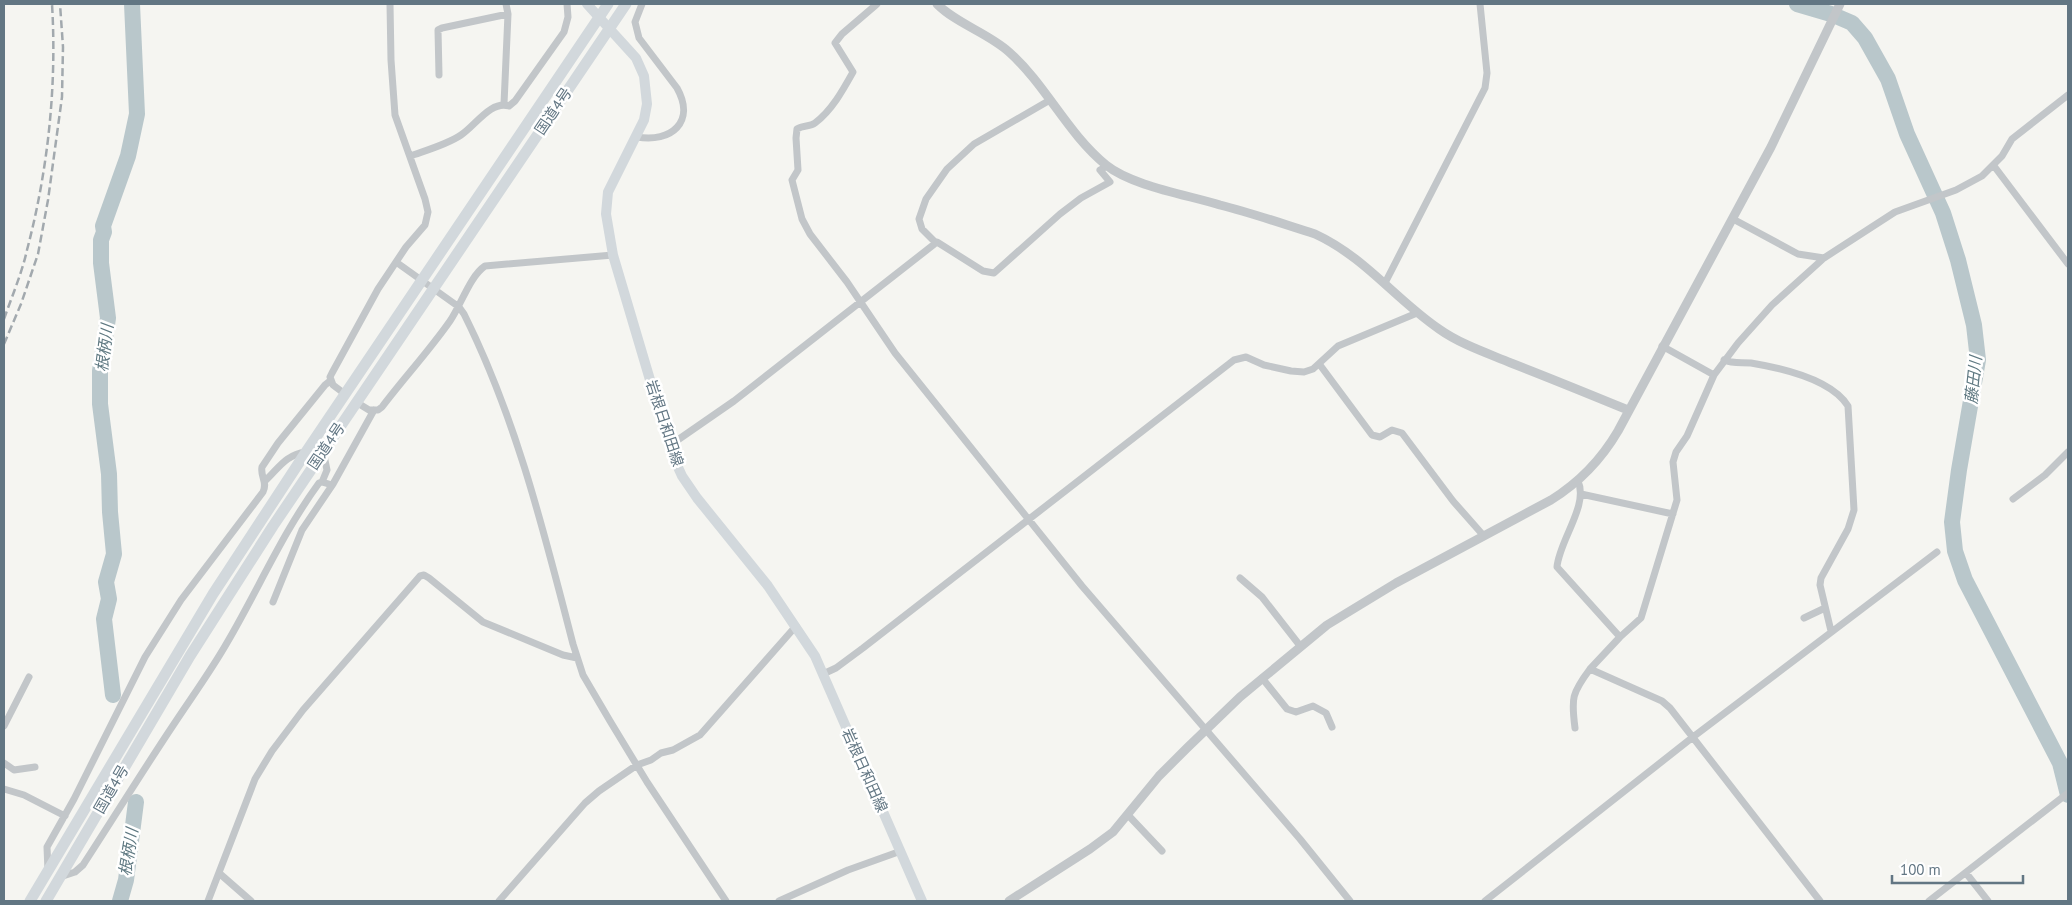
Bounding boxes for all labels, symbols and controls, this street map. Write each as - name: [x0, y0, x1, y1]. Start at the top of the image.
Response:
- street label: 国道4号: [530, 84, 576, 138]
- water label: 根柄川: [91, 321, 117, 373]
- water label: 藤田川: [1961, 353, 1986, 405]
- street label: 岩根日和田線: [642, 377, 688, 469]
- street label: 国道4号: [303, 419, 349, 473]
- street label: 岩根日和田線: [838, 725, 892, 815]
- street label: 国道4号: [89, 761, 133, 817]
- water label: 根柄川: [114, 825, 142, 877]
- scale bar: [1892, 852, 2023, 884]
- text: 100 m: [1900, 860, 1941, 879]

